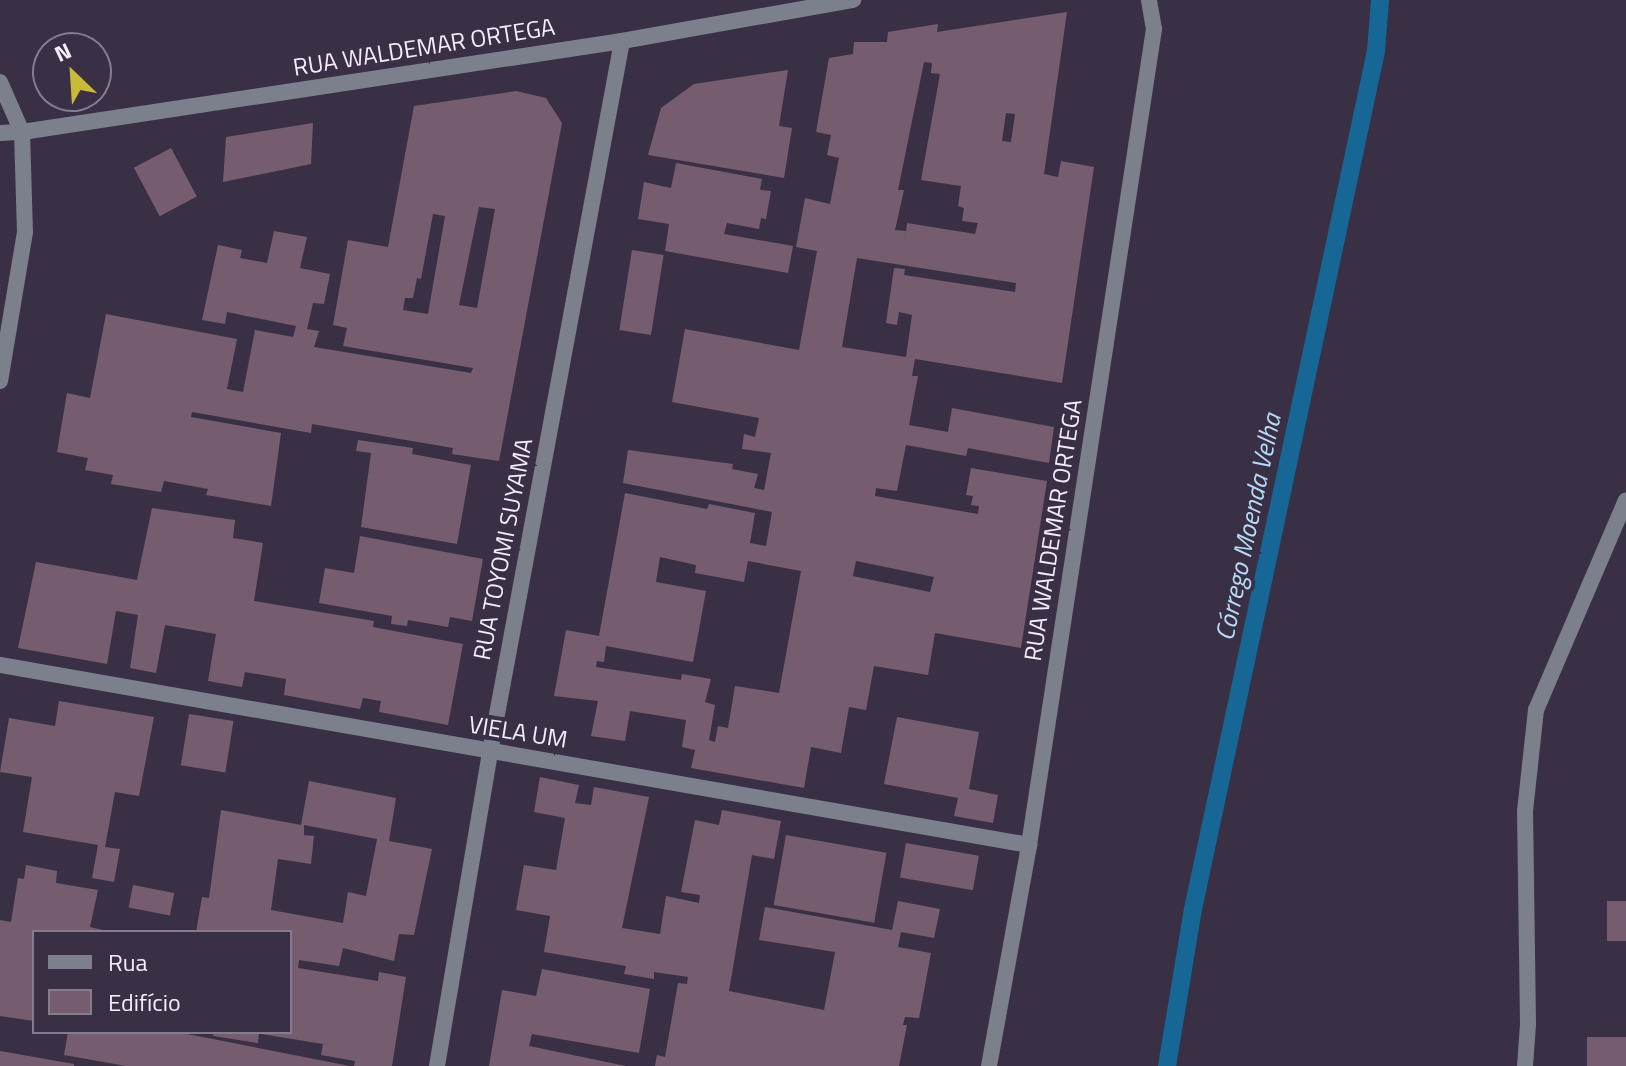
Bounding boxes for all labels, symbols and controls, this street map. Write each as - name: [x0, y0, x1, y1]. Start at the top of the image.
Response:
- street label: RUA WALDEMAR ORTEGA: [291, 12, 557, 82]
- north arrow: [32, 32, 112, 112]
- text: N: [49, 33, 77, 71]
- street label: RUA WALDEMAR ORTEGA: [1018, 397, 1088, 663]
- water label: Córrego Moenda Velha: [1209, 411, 1287, 643]
- street label: RUA TOYOMI SUYAMA: [467, 436, 539, 662]
- street label: VIELA UM: [466, 710, 570, 754]
- legend: [32, 930, 292, 1034]
- text: Rua: [108, 944, 147, 980]
- text: Edifício: [108, 984, 181, 1020]

